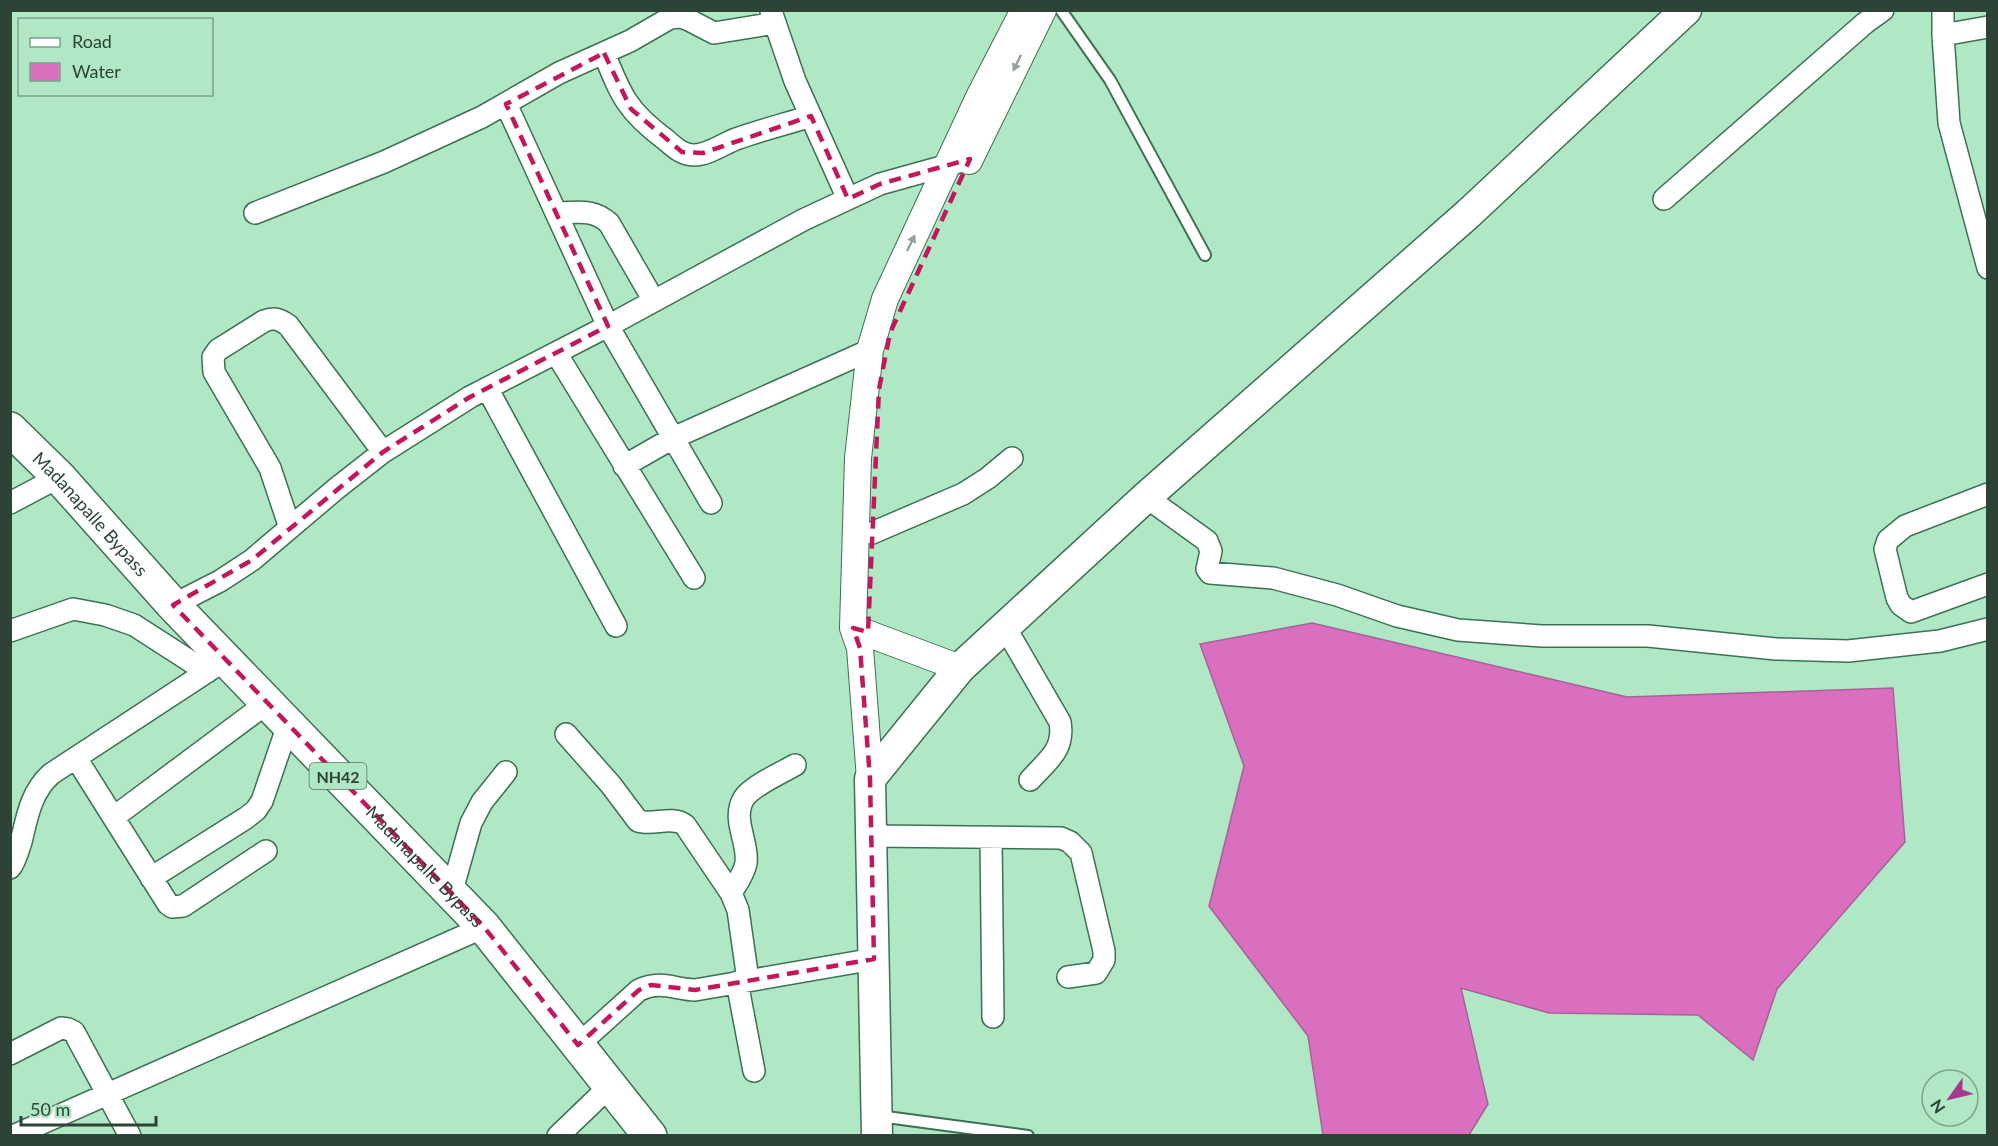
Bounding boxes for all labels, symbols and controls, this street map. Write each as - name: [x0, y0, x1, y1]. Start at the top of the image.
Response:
- legend: [18, 18, 213, 96]
- text: Road: [72, 30, 112, 52]
- one-way arrow: [1013, 54, 1022, 71]
- text: Water: [72, 60, 121, 82]
- one-way arrow: [906, 234, 916, 251]
- street label: Madanapalle Bypass: [29, 447, 153, 581]
- road number: NH42: [310, 763, 366, 789]
- street label: Madanapalle Bypass: [362, 801, 489, 932]
- north arrow: [1920, 1068, 1980, 1128]
- scale bar: [21, 1089, 156, 1127]
- text: N: [1926, 1096, 1948, 1117]
- text: 50 m: [30, 1098, 70, 1120]

